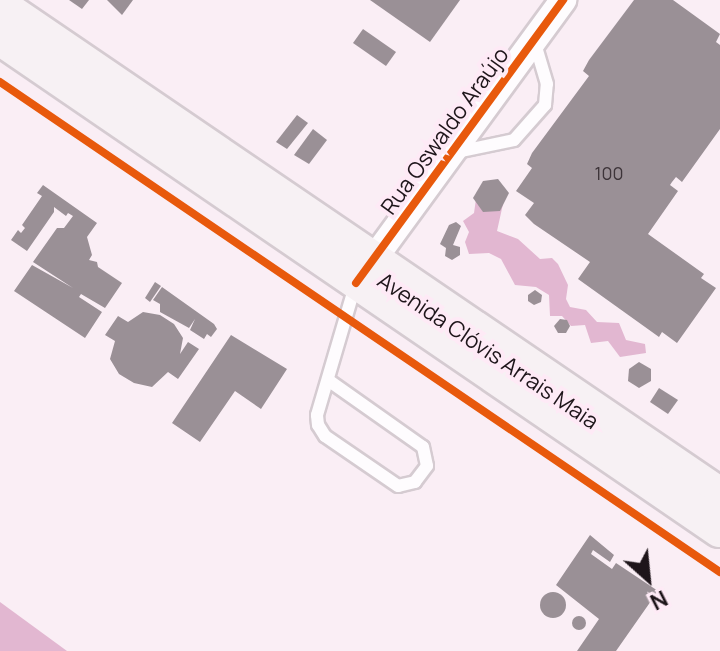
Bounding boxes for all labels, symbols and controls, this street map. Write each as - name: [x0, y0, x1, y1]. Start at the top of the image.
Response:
- street label: Rua Oswaldo Araújo: [376, 42, 514, 220]
- house number: 100: [595, 162, 623, 184]
- street label: Avenida Clóvis Arrais Maia: [373, 267, 603, 435]
- north arrow: [608, 539, 688, 619]
- text: N: [645, 583, 673, 617]

